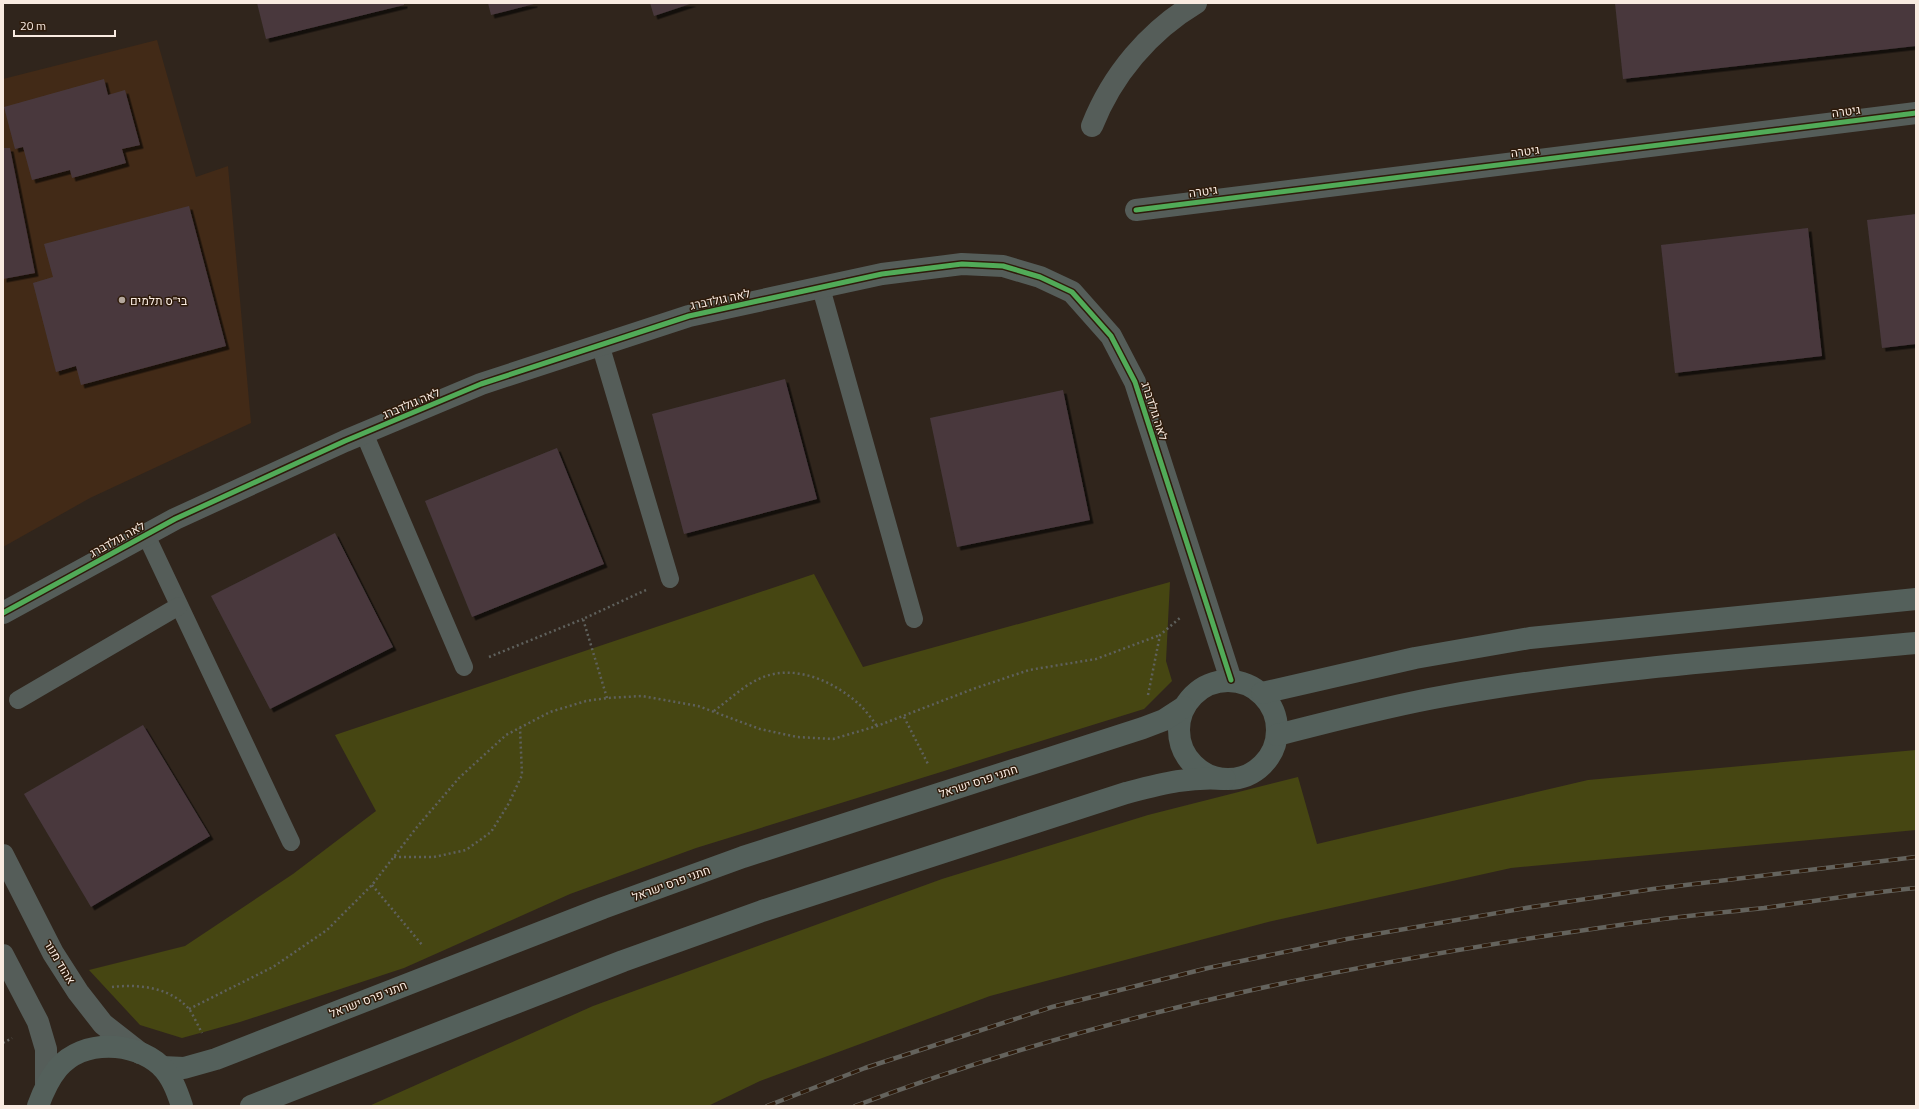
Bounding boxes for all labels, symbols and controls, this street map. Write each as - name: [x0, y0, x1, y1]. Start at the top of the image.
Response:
- scale bar: [14, 12, 115, 38]
- text: 20 m: [20, 16, 46, 35]
- street label: גיטרה: [1831, 100, 1862, 122]
- street label: גיטרה: [1510, 140, 1541, 162]
- street label: גיטרה: [1188, 180, 1219, 202]
- street label: לאה גולדברג: [688, 283, 752, 315]
- place label: בי"ס תלמים: [130, 291, 188, 310]
- marker: בי"ס תלמים: [117, 295, 127, 305]
- street label: לאה גולדברג: [1137, 379, 1173, 443]
- street label: לאה גולדברג: [379, 382, 443, 424]
- street label: לאה גולדברג: [86, 516, 148, 562]
- street label: חתני פרס ישראל: [936, 759, 1020, 803]
- street label: חתני פרס ישראל: [629, 860, 713, 906]
- street label: אהוד מנור: [39, 936, 81, 988]
- street label: חתני פרס ישראל: [326, 975, 410, 1023]

